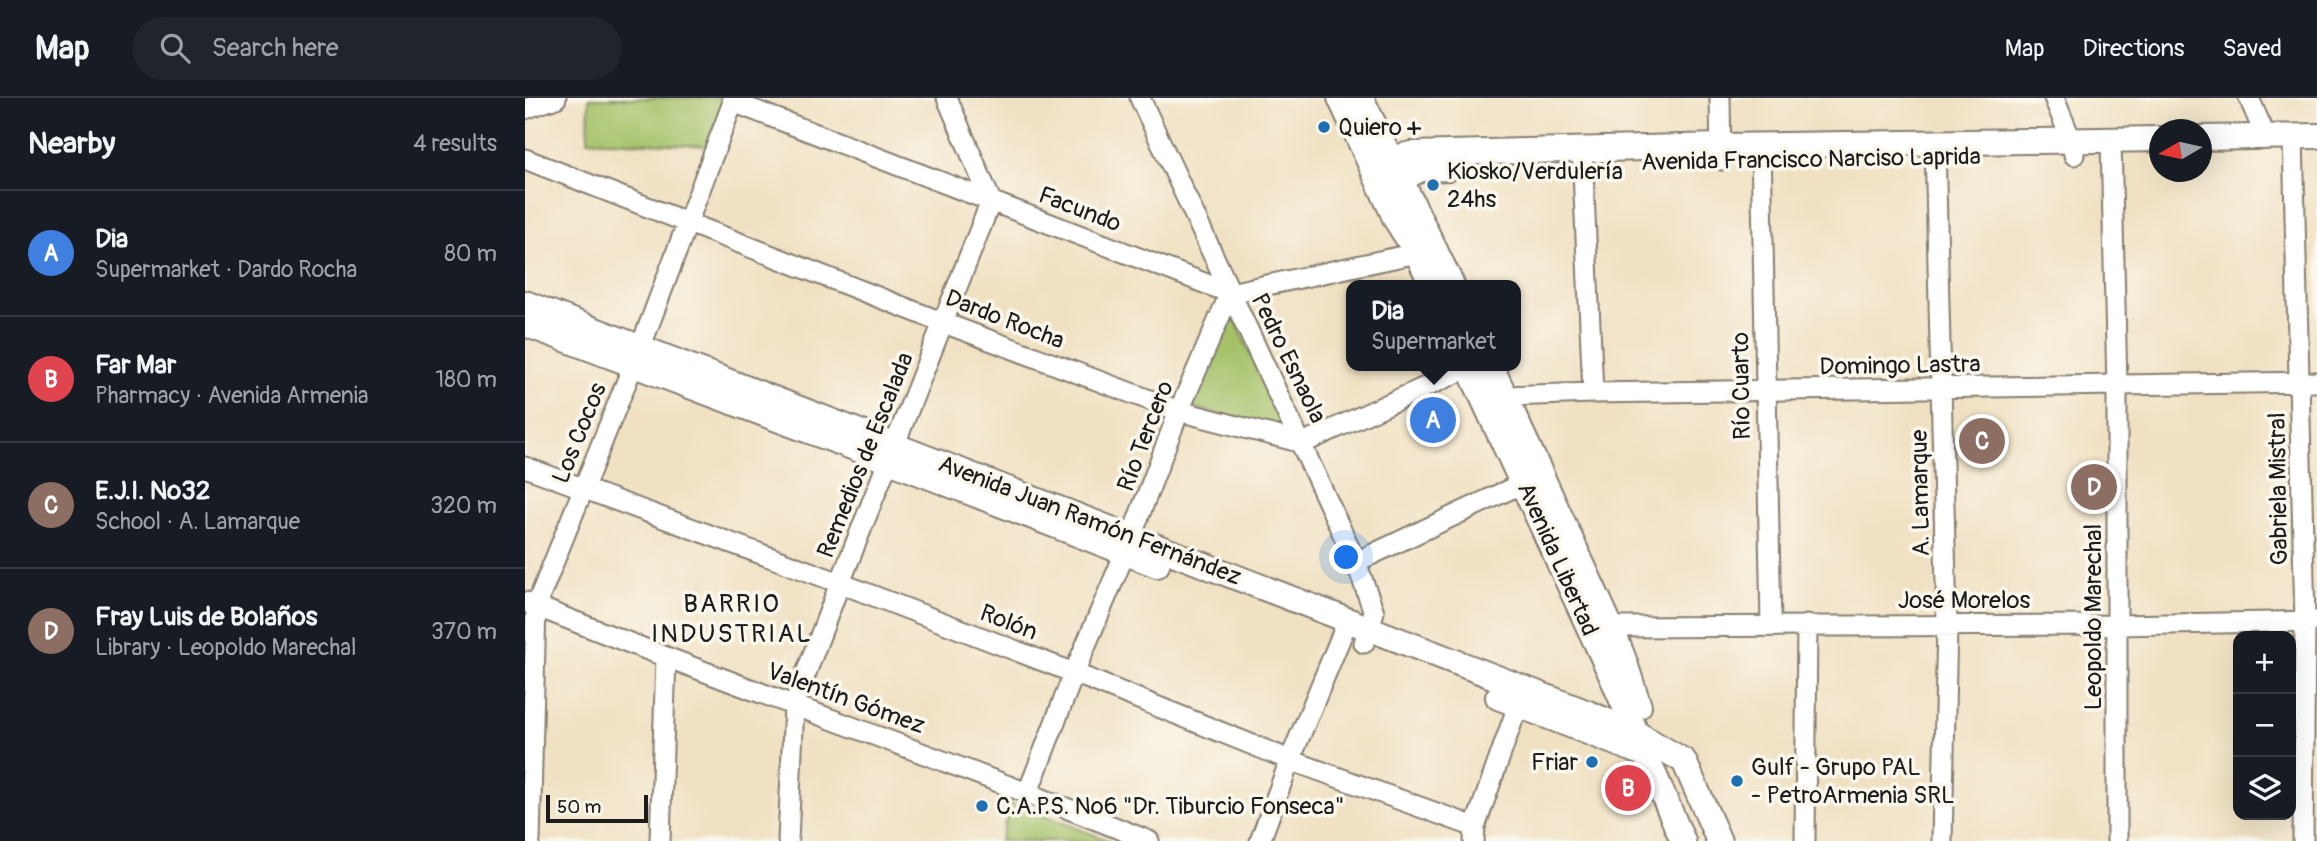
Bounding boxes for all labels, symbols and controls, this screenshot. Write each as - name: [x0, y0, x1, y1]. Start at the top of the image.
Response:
- search box: [132, 17, 622, 80]
- text: Map: [35, 28, 90, 69]
- icon: search: [156, 29, 194, 67]
- text: Search here: [212, 32, 339, 64]
- text: Map: [2005, 34, 2045, 63]
- text: Directions: [2083, 34, 2184, 63]
- text: Saved: [2222, 34, 2282, 63]
- place label: Quiero +: [1338, 113, 1422, 142]
- marker: Quiero +: [1316, 119, 1332, 135]
- north arrow: [2149, 119, 2212, 182]
- text: Nearby: [28, 125, 115, 162]
- text: 4 results: [413, 129, 497, 158]
- street label: Avenida Francisco Narciso Laprida: [1641, 142, 1981, 177]
- place label: Kiosko/Verdulería 24hs: [1447, 157, 1623, 214]
- marker: Kiosko/Verdulería 24hs: [1425, 177, 1441, 193]
- street label: Facundo: [1034, 180, 1125, 238]
- text: Dia: [95, 223, 128, 255]
- text: A: [44, 239, 58, 268]
- text: 80 m: [444, 239, 497, 268]
- text: Supermarket · Dardo Rocha: [95, 255, 357, 284]
- popup: [1346, 280, 1521, 371]
- street label: Dardo Rocha: [941, 284, 1068, 355]
- street label: Pedro Esnaola: [1245, 289, 1332, 428]
- text: Dia: [1371, 295, 1404, 327]
- text: Supermarket: [1371, 327, 1496, 356]
- street label: Río Cuarto: [1726, 332, 1757, 440]
- street label: Remedios de Escalada: [811, 348, 920, 562]
- text: Far Mar: [95, 349, 176, 381]
- street label: Domingo Lastra: [1819, 350, 1981, 381]
- text: B: [44, 365, 58, 394]
- text: 180 m: [435, 365, 497, 394]
- street label: Río Tercero: [1111, 377, 1180, 496]
- street label: Los Cocos: [546, 378, 613, 488]
- text: Pharmacy · Avenida Armenia: [95, 381, 369, 410]
- pin: A: [1410, 394, 1456, 446]
- street label: Gabriela Mistral: [2263, 412, 2294, 566]
- pin: C: [1959, 415, 2005, 467]
- street label: A. Lamarque: [1905, 429, 1936, 557]
- street label: Avenida Juan Ramón Fernández: [934, 449, 1245, 592]
- pin: D: [2071, 461, 2117, 513]
- text: E.J.I. Nº32: [95, 475, 210, 507]
- street label: Avenida Libertad: [1511, 478, 1604, 640]
- text: C: [44, 491, 58, 520]
- text: 320 m: [430, 491, 497, 520]
- text: School · A. Lamarque: [95, 507, 300, 536]
- street label: Leopoldo Marechal: [2079, 524, 2108, 710]
- your location: [1329, 540, 1363, 574]
- street label: José Morelos: [1898, 586, 2031, 615]
- district label: BARRIO INDUSTRIAL: [651, 588, 813, 650]
- street label: Rolón: [976, 598, 1042, 647]
- text: Fray Luis de Bolaños: [95, 601, 317, 633]
- text: D: [44, 617, 58, 646]
- text: 370 m: [431, 617, 497, 646]
- map controls: [2233, 631, 2296, 820]
- button: +: [2233, 631, 2296, 694]
- text: Library · Leopoldo Marechal: [95, 633, 356, 662]
- street label: Valentín Gómez: [763, 656, 929, 740]
- button: −: [2233, 694, 2296, 757]
- place label: Friar: [1531, 748, 1578, 777]
- place label: Gulf - Grupo PAL - PetroArmenia SRL: [1751, 753, 1955, 810]
- marker: Friar: [1584, 754, 1600, 770]
- button: layers: [2233, 757, 2296, 820]
- pin: B: [1605, 762, 1651, 814]
- marker: Gulf - Grupo PAL - PetroArmenia SRL: [1729, 773, 1745, 789]
- scale bar: [546, 792, 647, 824]
- place label: C.A.P.S. Nº6 "Dr. Tiburcio Fonseca": [996, 792, 1344, 821]
- text: 50 m: [557, 795, 601, 819]
- marker: C.A.P.S. Nº6 "Dr. Tiburcio Fonseca": [974, 798, 990, 814]

